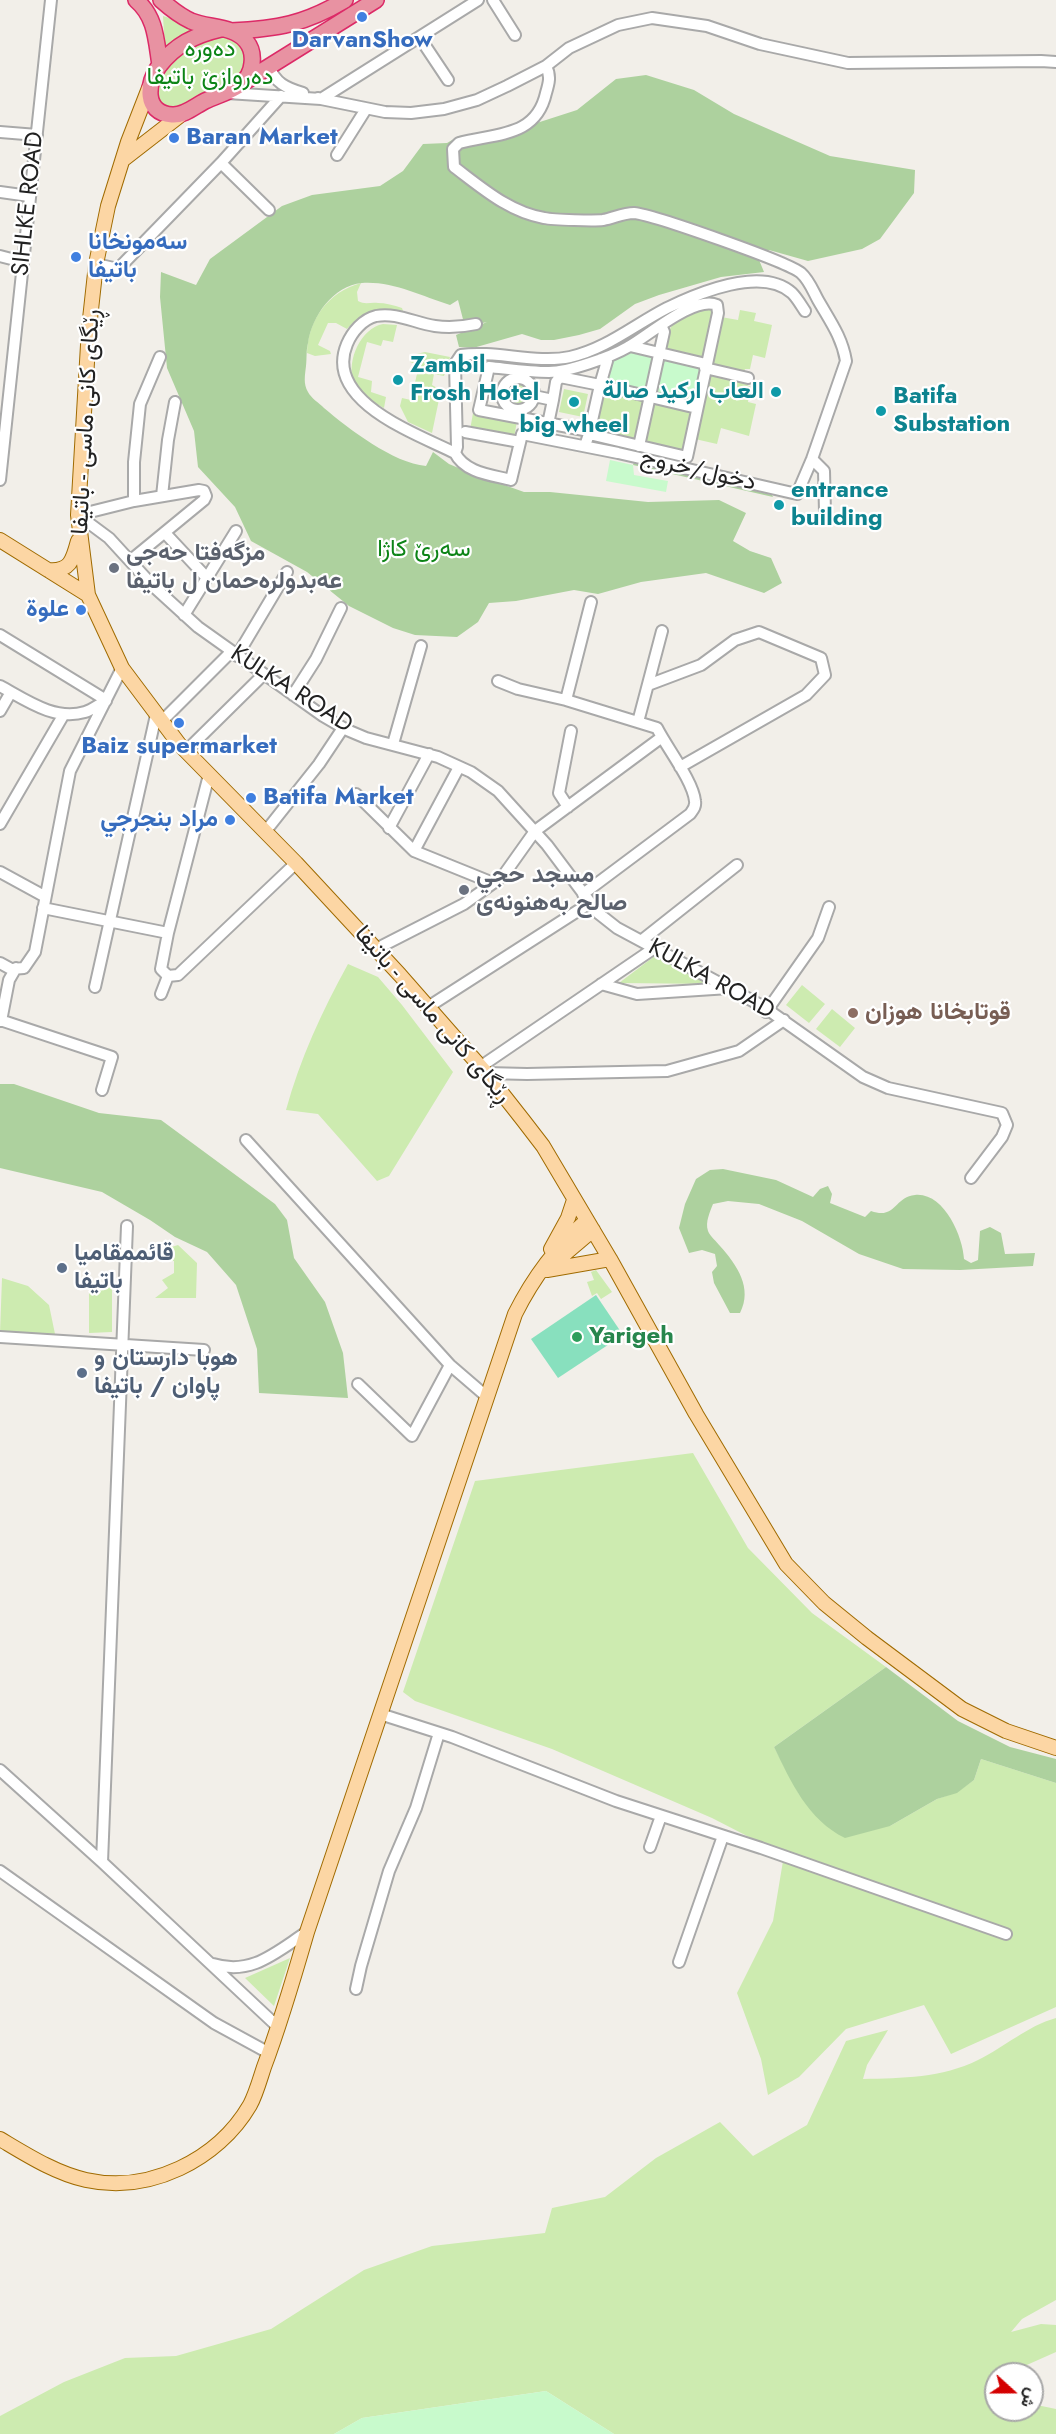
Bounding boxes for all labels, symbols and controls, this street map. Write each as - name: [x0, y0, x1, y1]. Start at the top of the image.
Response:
- marker: DarvanShow: [355, 10, 369, 24]
- place label: DarvanShow: [291, 27, 433, 55]
- park label: ده‌وره‌ ده‌روازێ باتيفا: [147, 36, 273, 92]
- place label: Baran Market: [186, 124, 338, 152]
- street label: SIHLKE ROAD: [7, 130, 51, 278]
- marker: Baran Market: [167, 131, 181, 145]
- place label: سه‌مونخانا باتيفا: [88, 229, 188, 285]
- marker: سه‌مونخانا باتيفا: [69, 250, 83, 264]
- street label: ڕێگای کانی ماسی - باتيفا: [67, 309, 107, 535]
- place label: Zambil Frosh Hotel: [410, 352, 539, 408]
- marker: Zambil Frosh Hotel: [391, 373, 405, 387]
- place label: العاب اركيد صالة: [602, 378, 764, 406]
- place label: Batifa Substation: [893, 383, 1010, 439]
- marker: العاب اركيد صالة: [769, 385, 783, 399]
- marker: big wheel: [567, 395, 581, 409]
- marker: Batifa Substation: [874, 404, 888, 418]
- place label: big wheel: [519, 412, 629, 440]
- street label: دخول/خروج: [637, 444, 759, 498]
- place label: entrance building: [791, 477, 888, 533]
- marker: entrance building: [772, 498, 786, 512]
- park label: سەرێ کاژا: [377, 536, 471, 564]
- place label: مزگەفتا حەجی عەبدولرەحمان ل باتیفا: [126, 540, 342, 596]
- marker: مزگەفتا حەجی عەبدولرەحمان ل باتیفا: [107, 561, 121, 575]
- place label: علوة: [26, 596, 69, 624]
- marker: علوة: [74, 603, 88, 617]
- street label: KULKA ROAD: [225, 640, 357, 740]
- marker: Baiz supermarket: [172, 716, 186, 730]
- place label: Baiz supermarket: [81, 733, 277, 761]
- place label: Batifa Market: [263, 784, 414, 812]
- marker: Batifa Market: [244, 791, 258, 805]
- place label: مراد بنجرجي: [100, 806, 218, 834]
- marker: مراد بنجرجي: [223, 813, 237, 827]
- place label: مسجد حجي صالح بەھنونەی: [476, 862, 627, 918]
- marker: مسجد حجي صالح بەھنونەی: [457, 883, 471, 897]
- street label: ڕێگای کانی ماسی - باتيفا: [347, 920, 517, 1110]
- street label: KULKA ROAD: [643, 934, 779, 1026]
- place label: قوتابخانا هوزان: [865, 999, 1011, 1027]
- marker: قوتابخانا هوزان: [846, 1006, 860, 1020]
- place label: قائممقاميا باتيفا: [74, 1240, 174, 1296]
- marker: قائممقاميا باتيفا: [55, 1261, 69, 1275]
- place label: Yarigeh: [589, 1323, 674, 1351]
- marker: Yarigeh: [570, 1330, 584, 1344]
- place label: هوبا دارستان و پاوان / باتيفا: [94, 1345, 238, 1401]
- marker: هوبا دارستان و پاوان / باتيفا: [75, 1366, 89, 1380]
- north arrow: [984, 2362, 1044, 2422]
- text: ش: [1015, 2385, 1044, 2411]

